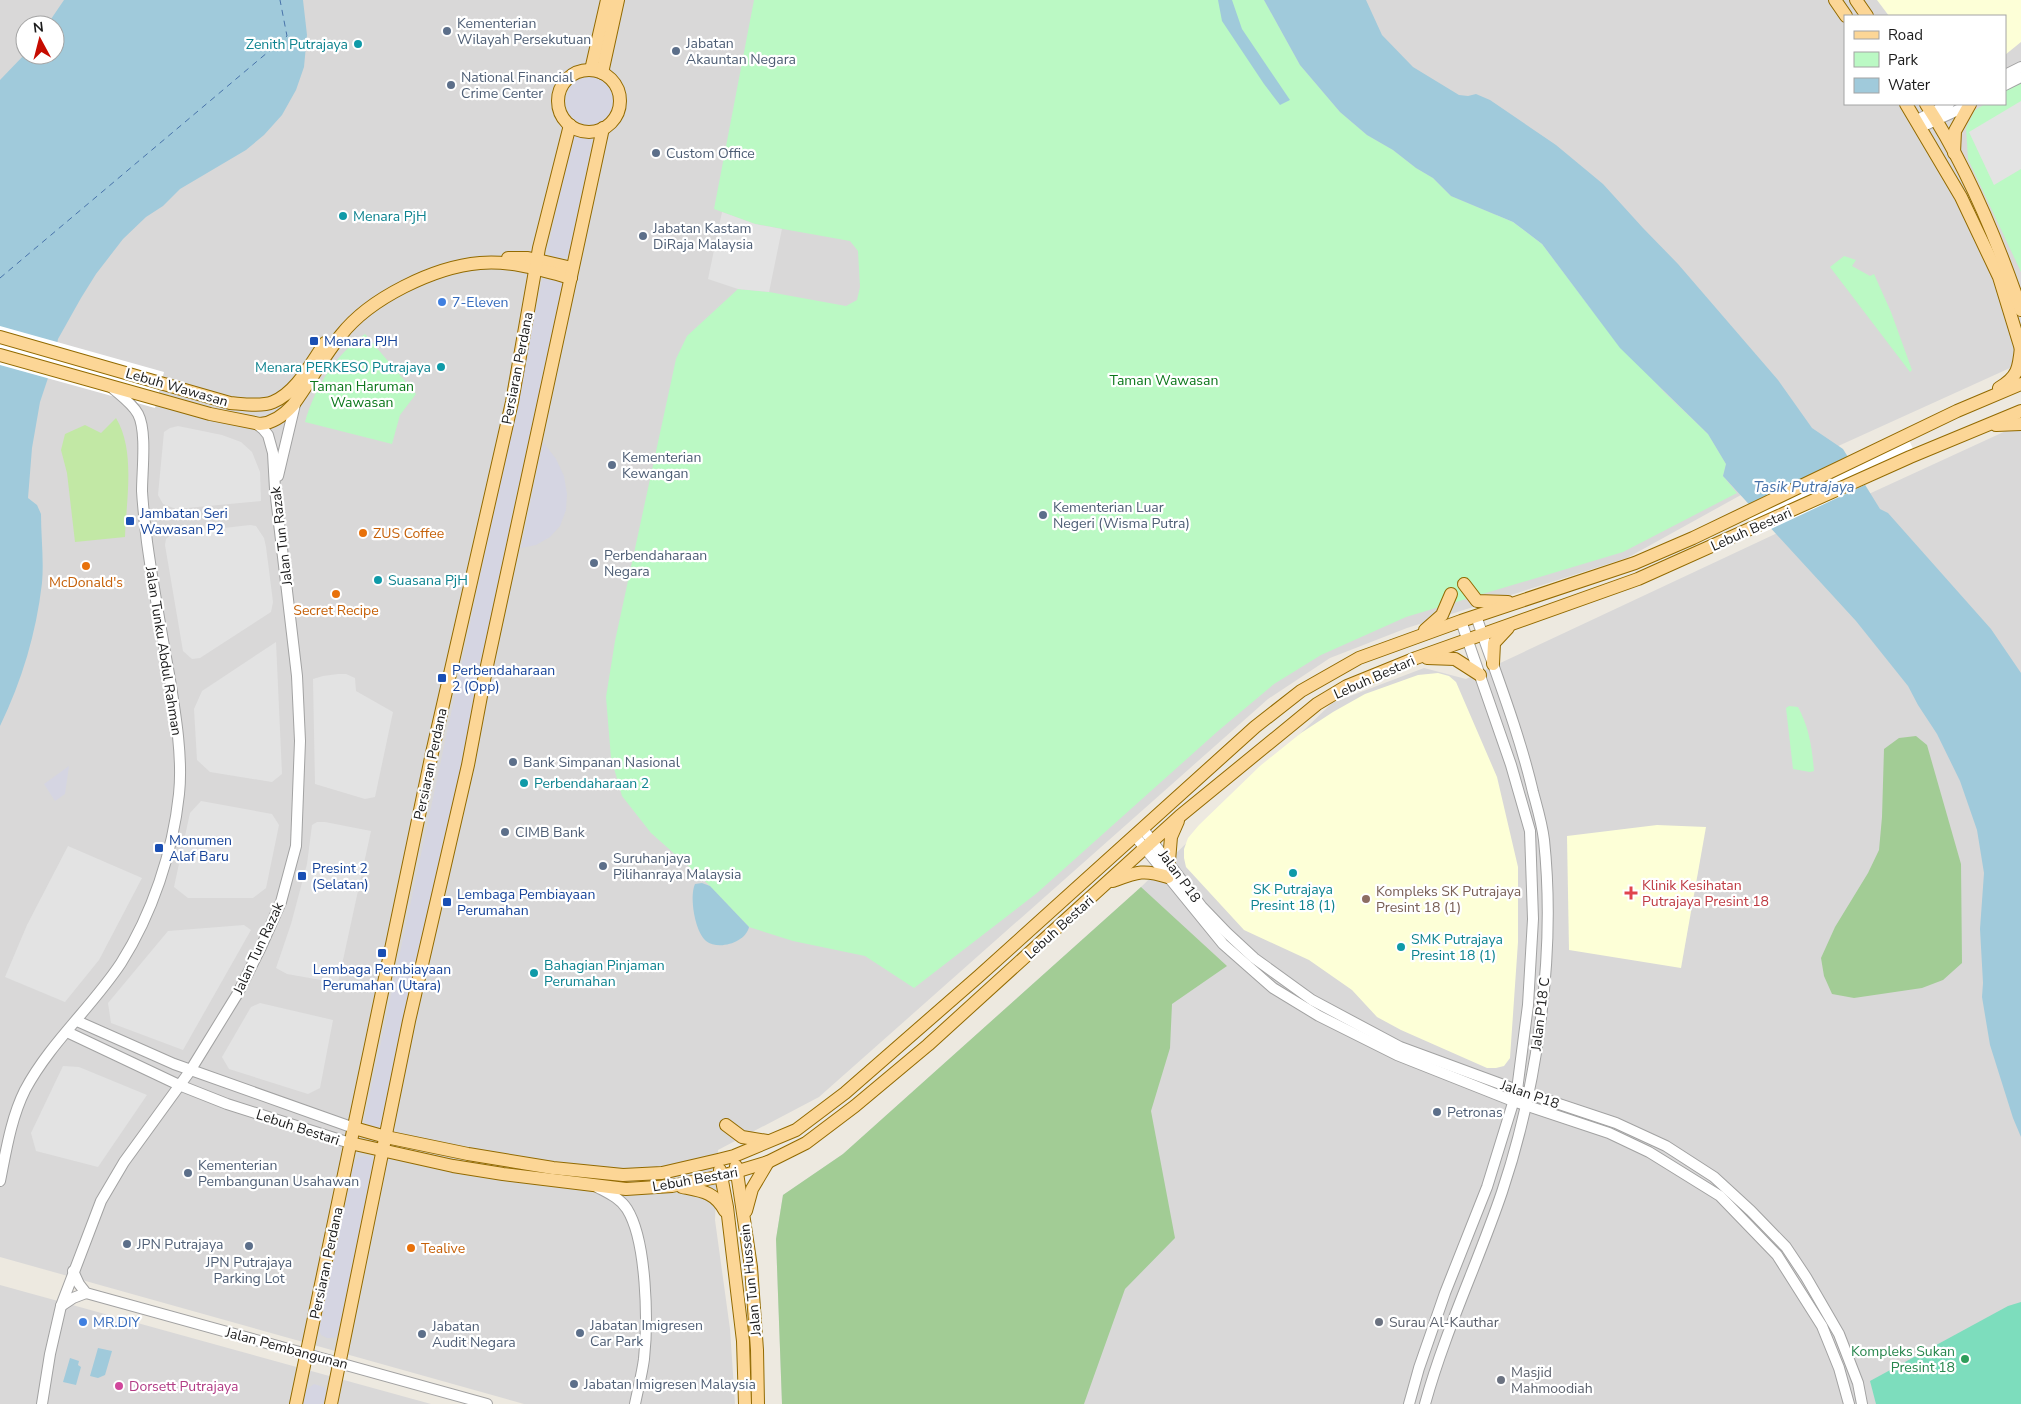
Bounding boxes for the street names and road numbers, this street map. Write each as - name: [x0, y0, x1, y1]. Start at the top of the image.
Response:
- street label: Persiaran Perdana: [497, 310, 538, 426]
- street label: Lebuh Wawasan: [123, 364, 230, 411]
- street label: Jalan Tun Razak: [266, 484, 297, 587]
- street label: Lebuh Bestari: [1708, 503, 1795, 556]
- street label: Jalan Tunku Abdul Rahman: [141, 564, 186, 737]
- street label: Lebuh Bestari: [1331, 651, 1418, 704]
- street label: Persiaran Perdana: [409, 706, 452, 822]
- street label: Jalan P18: [1153, 845, 1205, 906]
- street label: Lebuh Bestari: [1021, 891, 1098, 963]
- street label: Jalan Tun Razak: [228, 898, 289, 998]
- street label: Jalan P18 C: [1526, 976, 1554, 1053]
- street label: Jalan P18: [1497, 1075, 1562, 1113]
- street label: Lebuh Bestari: [254, 1105, 342, 1150]
- street label: Lebuh Bestari: [651, 1163, 739, 1196]
- street label: Persiaran Perdana: [305, 1205, 348, 1321]
- street label: Jalan Tun Hussein: [735, 1223, 766, 1338]
- street label: Jalan Pembangunan: [223, 1323, 350, 1374]

